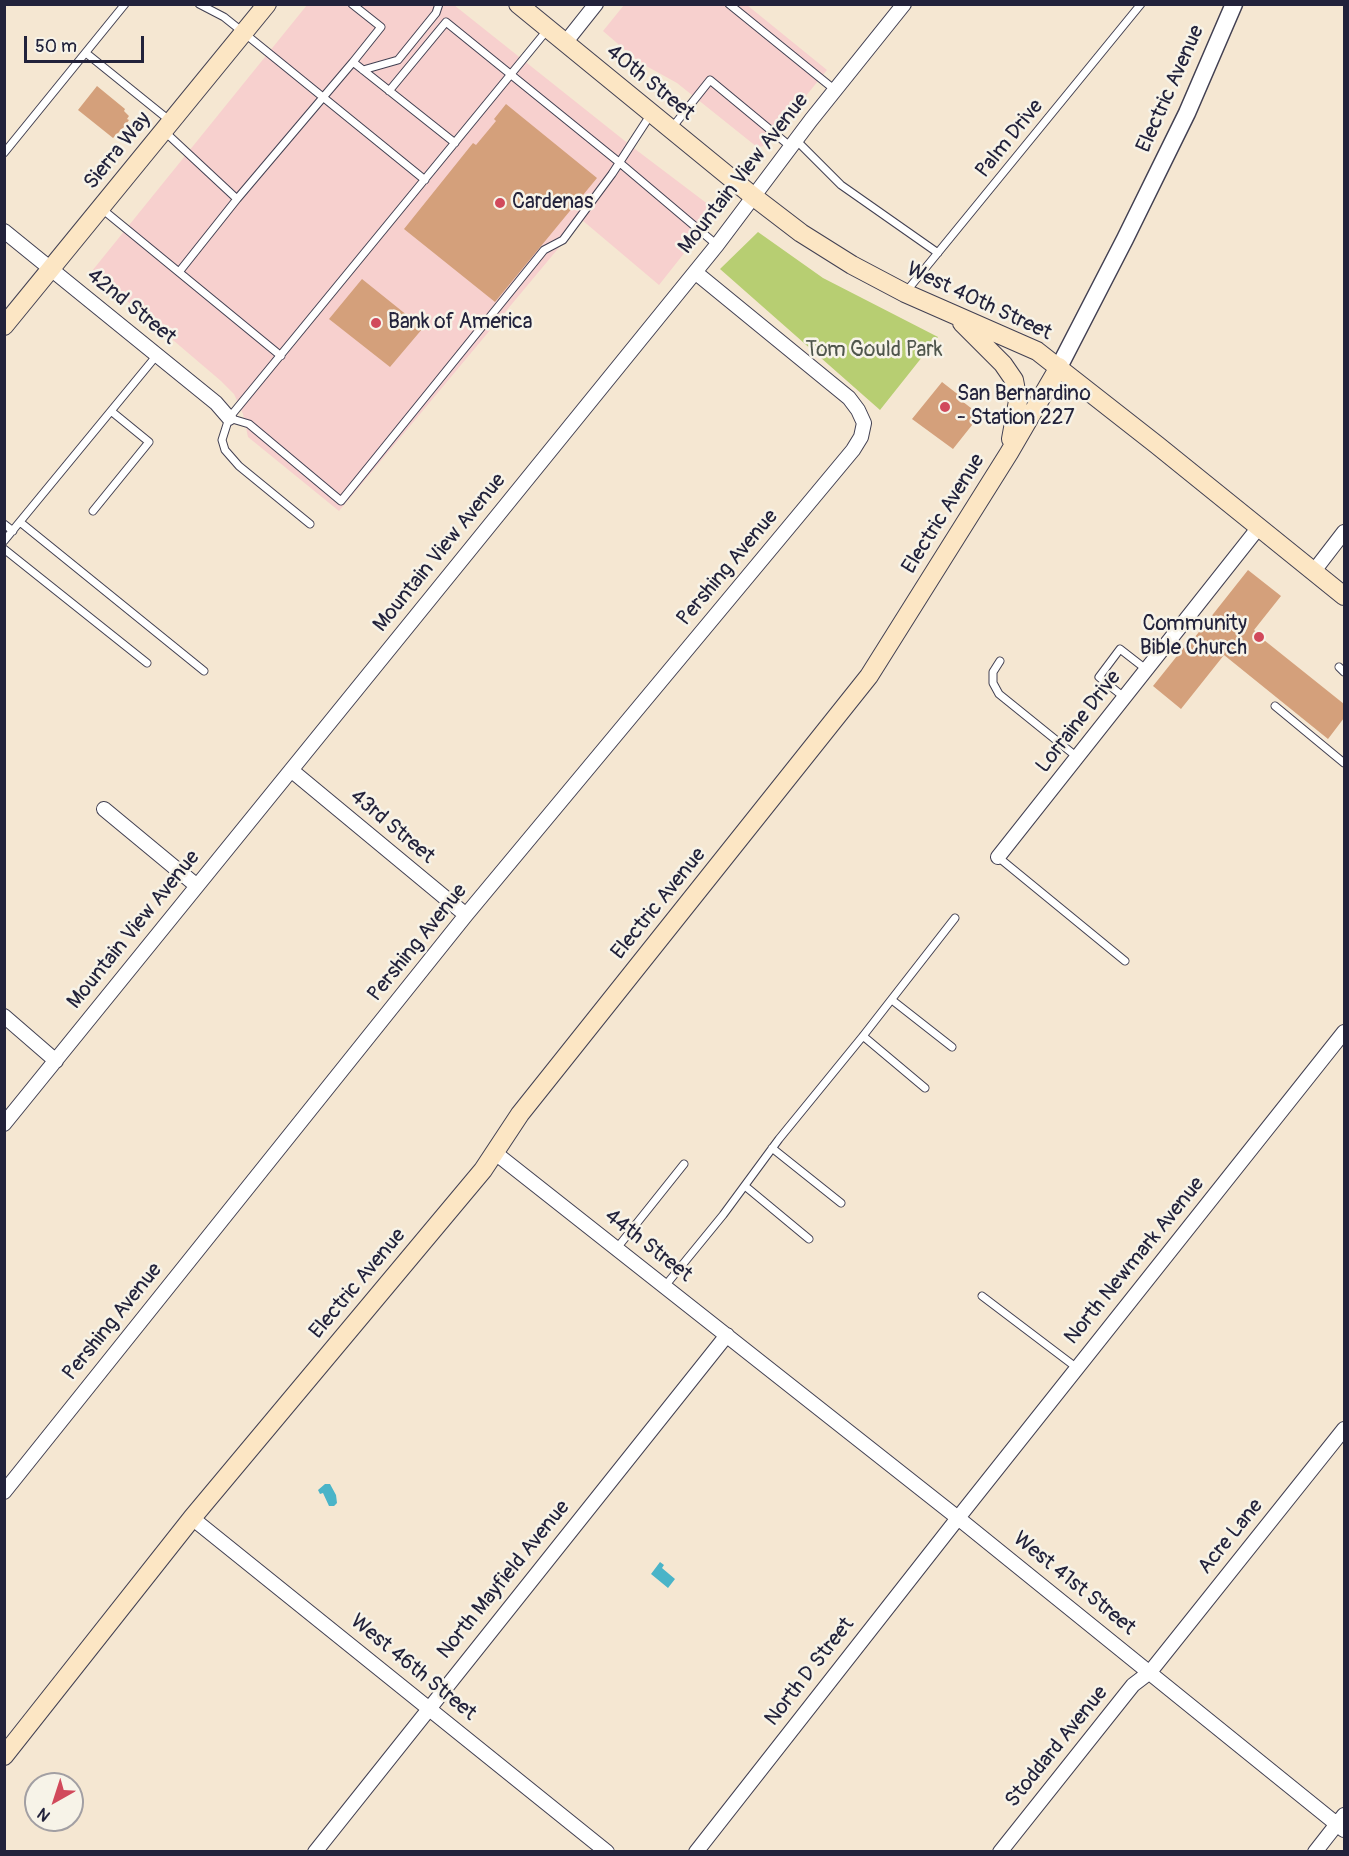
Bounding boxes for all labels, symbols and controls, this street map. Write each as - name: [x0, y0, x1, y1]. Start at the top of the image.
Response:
- street label: Electric Avenue: [1132, 22, 1210, 156]
- scale bar: [27, 24, 147, 62]
- text: 50 m: [35, 35, 77, 58]
- street label: 40th Street: [601, 40, 699, 126]
- street label: Mountain View Avenue: [673, 89, 815, 259]
- street label: Palm Drive: [971, 95, 1049, 183]
- street label: Sierra Way: [79, 107, 157, 195]
- place label: Cardenas: [512, 190, 593, 216]
- marker: Cardenas: [493, 196, 507, 210]
- street label: West 40th Street: [903, 257, 1055, 347]
- street label: 42nd Street: [81, 263, 181, 351]
- place label: Bank of America: [388, 310, 532, 336]
- marker: Bank of America: [369, 316, 383, 330]
- park label: Tom Gould Park: [806, 338, 942, 364]
- place label: San Bernardino - Station 227: [957, 382, 1091, 432]
- marker: San Bernardino - Station 227: [938, 400, 952, 414]
- street label: Electric Avenue: [897, 449, 991, 579]
- street label: Mountain View Avenue: [368, 469, 512, 637]
- street label: Pershing Avenue: [672, 505, 784, 631]
- place label: Community Bible Church: [1140, 612, 1247, 662]
- marker: Community Bible Church: [1252, 630, 1266, 644]
- street label: Lorraine Drive: [1031, 666, 1127, 778]
- street label: 43rd Street: [345, 784, 439, 870]
- street label: Electric Avenue: [606, 843, 712, 965]
- street label: Mountain View Avenue: [62, 846, 206, 1014]
- street label: Pershing Avenue: [363, 879, 473, 1007]
- street label: North Newmark Avenue: [1060, 1172, 1210, 1350]
- street label: 44th Street: [599, 1204, 697, 1288]
- street label: Electric Avenue: [305, 1224, 411, 1344]
- street label: Pershing Avenue: [58, 1258, 168, 1386]
- street label: Acre Lane: [1193, 1494, 1269, 1580]
- street label: North Mayfield Avenue: [432, 1496, 576, 1664]
- street label: West 41st Street: [1008, 1527, 1140, 1641]
- street label: West 46th Street: [345, 1609, 481, 1727]
- street label: North D Street: [760, 1613, 860, 1731]
- street label: Stoddard Avenue: [1000, 1681, 1114, 1813]
- north arrow: [24, 1772, 84, 1832]
- text: N: [33, 1803, 54, 1826]

